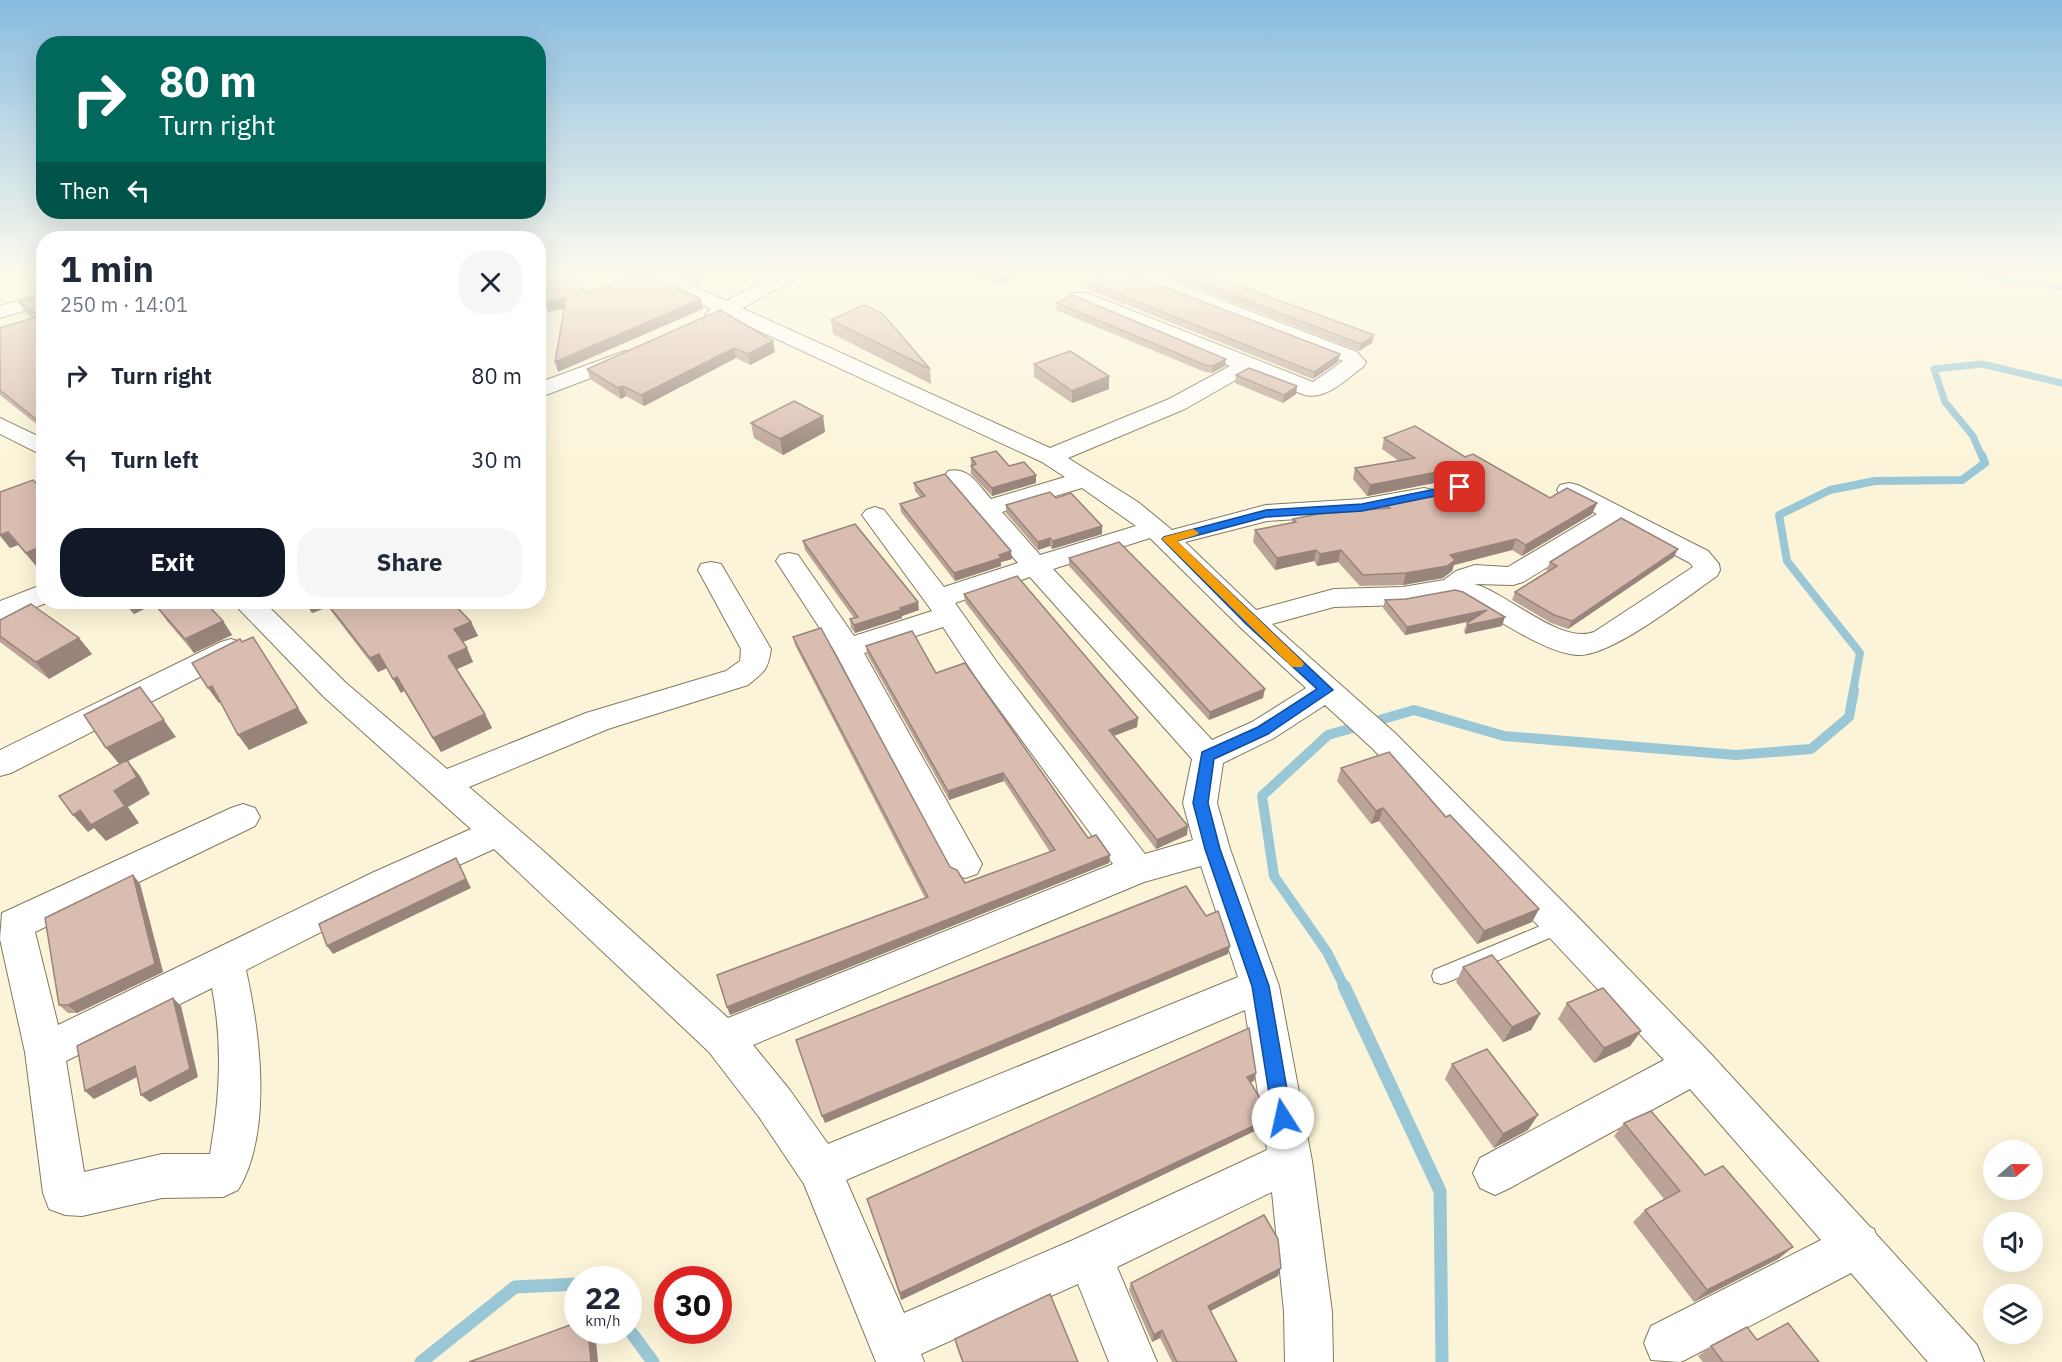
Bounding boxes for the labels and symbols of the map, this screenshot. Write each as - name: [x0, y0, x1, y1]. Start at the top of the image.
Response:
- pin: [1434, 461, 1485, 512]
- position arrow: [1251, 1086, 1315, 1150]
- north arrow: [1983, 1140, 2043, 1200]
- speed limit sign: 30: [654, 1266, 732, 1344]

